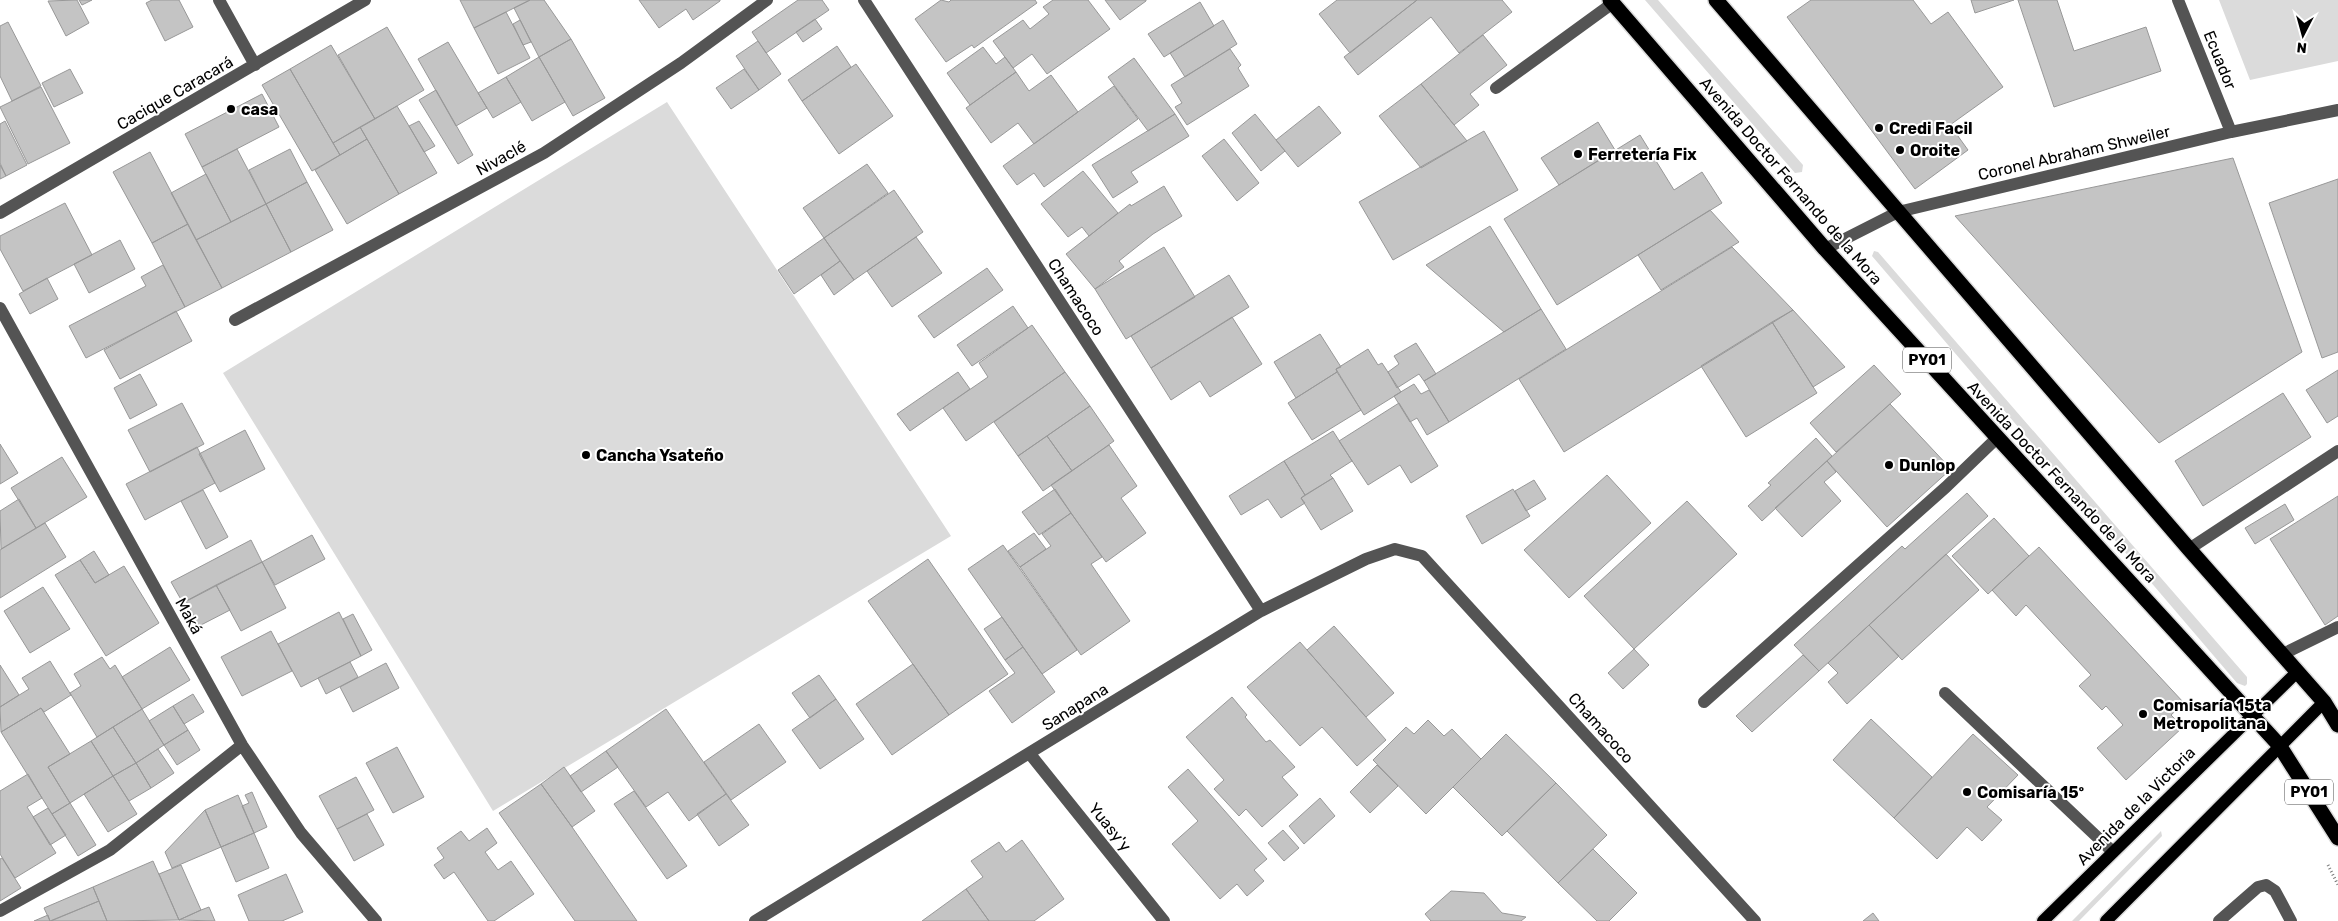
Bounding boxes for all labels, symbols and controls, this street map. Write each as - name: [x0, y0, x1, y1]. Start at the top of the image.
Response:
- north arrow: [2278, 10, 2328, 60]
- street label: Ecuador: [2200, 28, 2240, 92]
- text: N: [2296, 38, 2308, 56]
- street label: Cacique Caracará: [114, 52, 236, 134]
- street label: Avenida Doctor Fernando de la Mora: [1696, 73, 1886, 289]
- place label: casa: [241, 100, 278, 119]
- marker: casa: [225, 103, 237, 115]
- place label: Credi Facil: [1889, 119, 1973, 138]
- marker: Credi Facil: [1873, 122, 1885, 134]
- street label: Coronel Abraham Shweiler: [1976, 122, 2172, 184]
- street label: Nivaclé: [473, 137, 529, 179]
- place label: Oroite: [1910, 141, 1960, 160]
- marker: Oroite: [1894, 144, 1906, 156]
- place label: Ferretería Fix: [1588, 145, 1697, 164]
- marker: Ferretería Fix: [1572, 148, 1584, 160]
- street label: Chamacoco: [1044, 255, 1108, 339]
- road number: PY01: [1903, 348, 1951, 372]
- street label: Avenida Doctor Fernando de la Mora: [1963, 377, 2161, 587]
- place label: Cancha Ysateño: [596, 446, 724, 465]
- marker: Cancha Ysateño: [580, 449, 592, 461]
- place label: Dunlop: [1899, 456, 1955, 475]
- marker: Dunlop: [1883, 459, 1895, 471]
- street label: Maká: [171, 595, 207, 637]
- street label: Sanapana: [1038, 679, 1112, 735]
- street label: Chamacoco: [1564, 689, 1638, 767]
- place label: Comisaría 15ta Metropolitana: [2153, 696, 2271, 733]
- marker: Comisaría 15ta Metropolitana: [2137, 708, 2149, 720]
- street label: Avenida de la Victoria: [2073, 743, 2199, 869]
- road number: PY01: [2285, 780, 2333, 804]
- place label: Comisaría 15º: [1977, 783, 2085, 802]
- marker: Comisaría 15º: [1961, 786, 1973, 798]
- street label: Yuasy'y: [1085, 799, 1135, 855]

